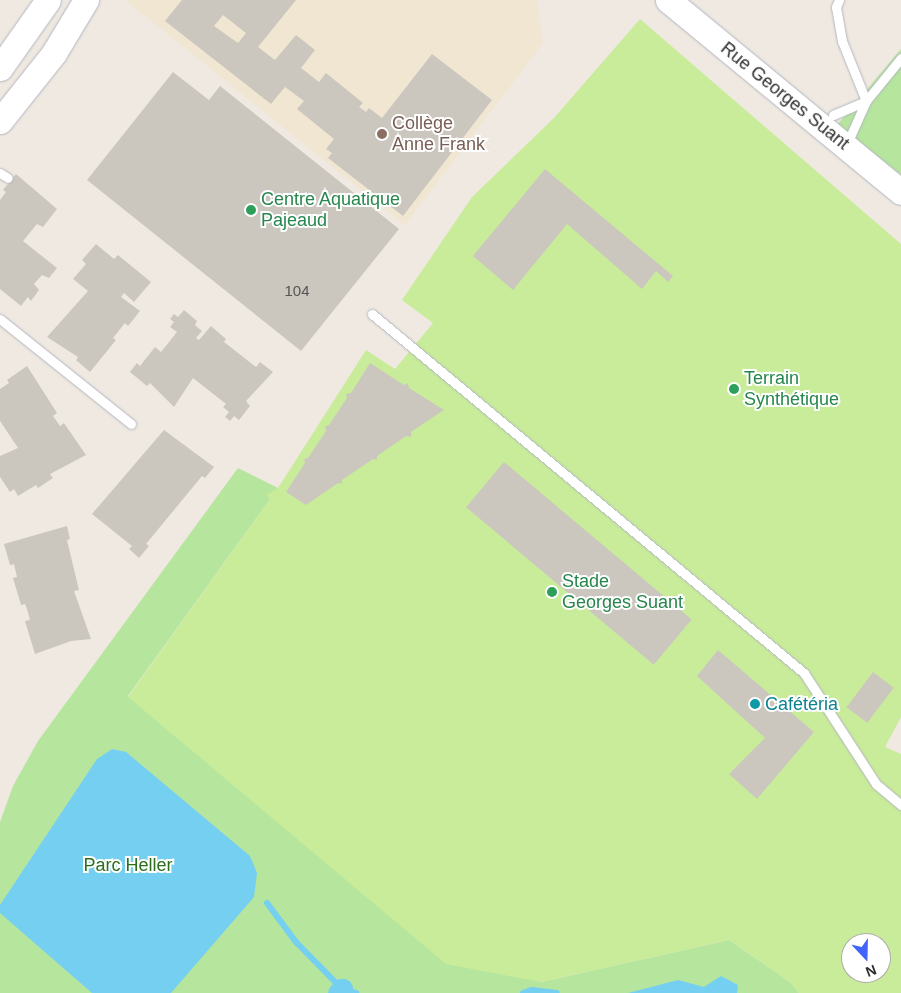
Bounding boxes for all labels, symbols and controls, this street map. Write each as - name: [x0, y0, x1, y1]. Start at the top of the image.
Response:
- street label: Rue Georges Suant: [716, 38, 854, 154]
- place label: Collège Anne Frank: [392, 113, 485, 156]
- marker: Collège Anne Frank: [376, 128, 388, 140]
- place label: Centre Aquatique Pajeaud: [261, 189, 401, 232]
- marker: Centre Aquatique Pajeaud: [245, 204, 257, 216]
- house number: 104: [284, 282, 310, 300]
- place label: Terrain Synthétique: [744, 368, 839, 410]
- marker: Terrain Synthétique: [728, 383, 740, 395]
- place label: Stade Georges Suant: [562, 571, 683, 614]
- marker: Stade Georges Suant: [546, 586, 558, 598]
- place label: Cafétéria: [765, 693, 838, 715]
- marker: Cafétéria: [749, 698, 761, 710]
- park label: Parc Heller: [83, 854, 173, 876]
- north arrow: [841, 933, 891, 983]
- text: N: [863, 962, 879, 980]

